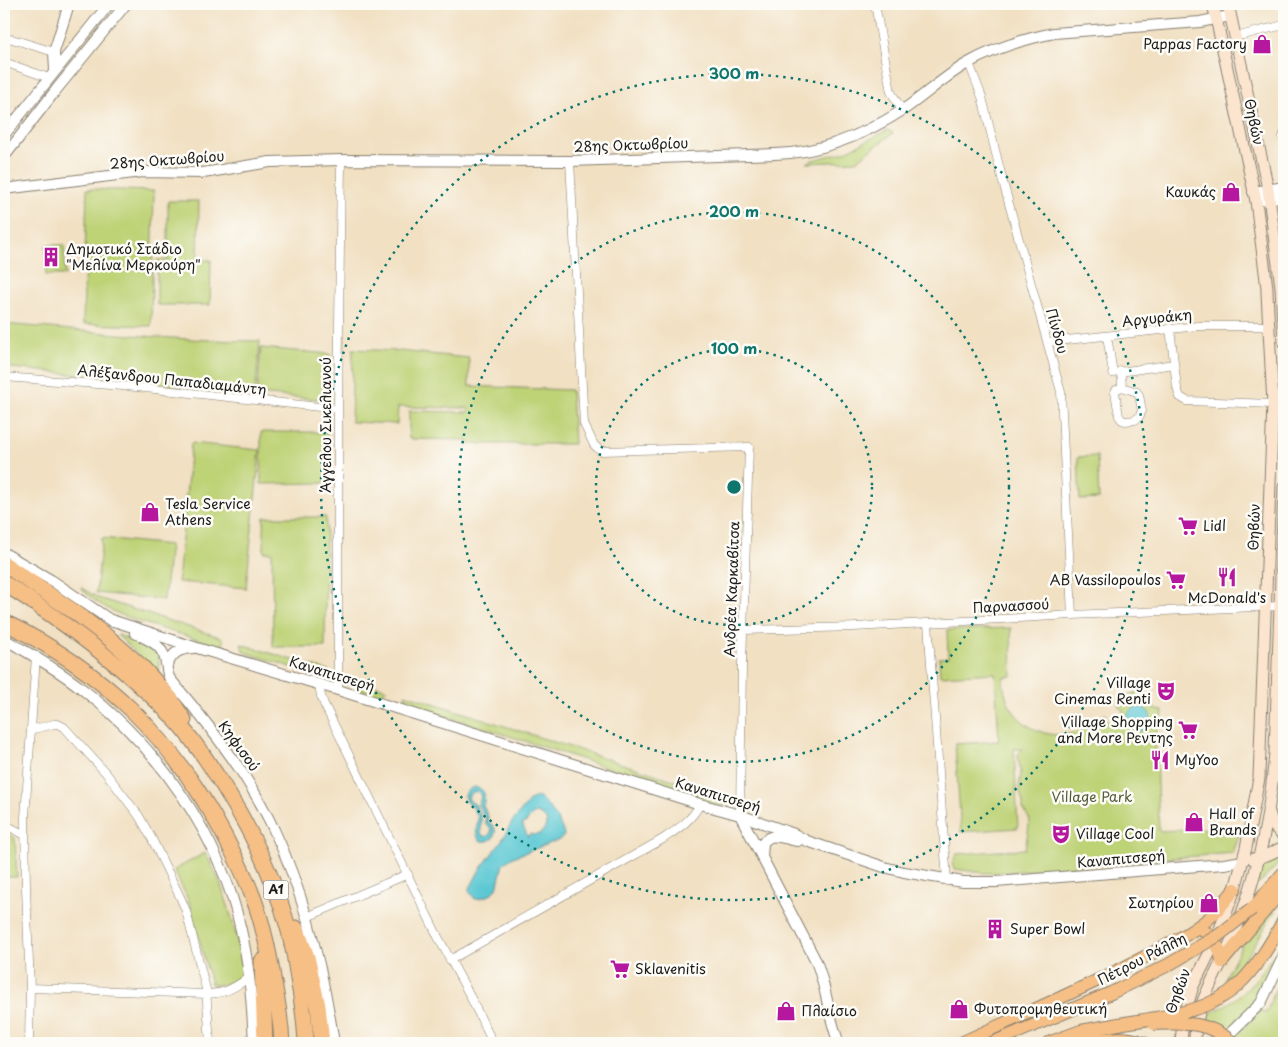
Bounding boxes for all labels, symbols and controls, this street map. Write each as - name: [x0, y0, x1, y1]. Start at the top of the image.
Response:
- place label: Pappas Factory: [1143, 33, 1247, 54]
- shop icon: Pappas Factory: [1251, 33, 1273, 55]
- text: 300 m: [709, 61, 759, 84]
- street label: Θηβών: [1239, 97, 1270, 147]
- street label: 28ης Οκτωβρίου: [573, 132, 689, 157]
- street label: 28ης Οκτωβρίου: [109, 145, 225, 174]
- place label: Καυκάς: [1165, 181, 1216, 202]
- shop icon: Καυκάς: [1220, 181, 1242, 203]
- text: 200 m: [709, 199, 759, 222]
- place label: Δημοτικό Στάδιο "Μελίνα Μερκούρη": [66, 238, 201, 275]
- building icon: Δημοτικό Στάδιο "Μελίνα Μερκούρη": [40, 246, 62, 268]
- street label: Αργυράκη: [1121, 303, 1193, 332]
- street label: Πίνδου: [1041, 306, 1074, 356]
- text: 100 m: [711, 336, 757, 359]
- street label: Άγγελου Σικελιανού: [315, 357, 336, 493]
- street label: Αλέξανδρου Παπαδιαμάντη: [77, 359, 268, 400]
- centre of rings: [725, 478, 743, 496]
- place label: Tesla Service Athens: [165, 493, 251, 530]
- shop icon: Tesla Service Athens: [139, 501, 161, 523]
- street label: Θηβών: [1242, 503, 1265, 551]
- supermarket icon: Lidl: [1177, 515, 1199, 537]
- place label: Lidl: [1203, 515, 1226, 536]
- street label: Ανδρέα Καρκαβίτσα: [719, 521, 744, 657]
- restaurant icon: McDonald's: [1216, 566, 1238, 588]
- place label: AB Vassilopoulos: [1050, 569, 1161, 590]
- supermarket icon: AB Vassilopoulos: [1165, 569, 1187, 591]
- place label: McDonald's: [1188, 587, 1266, 608]
- street label: Παρνασσού: [972, 593, 1050, 618]
- street label: Καναπιτσερή: [287, 651, 377, 696]
- place label: Village Cinemas Renti: [1054, 672, 1151, 709]
- theatre icon: Village Cinemas Renti: [1155, 680, 1177, 702]
- place label: Village Shopping and More Ρεντης: [1057, 711, 1173, 748]
- street label: Κηφισού: [214, 716, 265, 775]
- supermarket icon: Village Shopping and More Ρεντης: [1177, 719, 1199, 741]
- restaurant icon: MyYoo: [1149, 749, 1171, 771]
- place label: MyYoo: [1175, 749, 1219, 770]
- street label: Καναπιτσερή: [673, 772, 763, 817]
- park label: Village Park: [1052, 786, 1133, 807]
- place label: Hall of Brands: [1209, 803, 1257, 840]
- shop icon: Hall of Brands: [1183, 811, 1205, 833]
- theatre icon: Village Cool: [1050, 823, 1072, 845]
- place label: Village Cool: [1076, 823, 1154, 844]
- street label: Καναπιτσερή: [1076, 844, 1166, 873]
- road number: Α1: [264, 880, 288, 900]
- place label: Σωτηρίου: [1128, 892, 1194, 913]
- shop icon: Σωτηρίου: [1198, 892, 1220, 914]
- building icon: Super Bowl: [984, 918, 1006, 940]
- place label: Super Bowl: [1010, 918, 1085, 939]
- street label: Πέτρου Ράλλη: [1094, 927, 1190, 990]
- supermarket icon: Sklavenitis: [609, 958, 631, 980]
- place label: Sklavenitis: [635, 958, 706, 979]
- street label: Θηβών: [1160, 965, 1195, 1016]
- shop icon: Φυτοπρομηθευτική: [948, 998, 970, 1020]
- place label: Φυτοπρομηθευτική: [974, 998, 1107, 1019]
- shop icon: Πλαίσιο: [775, 1000, 797, 1022]
- place label: Πλαίσιο: [801, 1000, 857, 1021]

